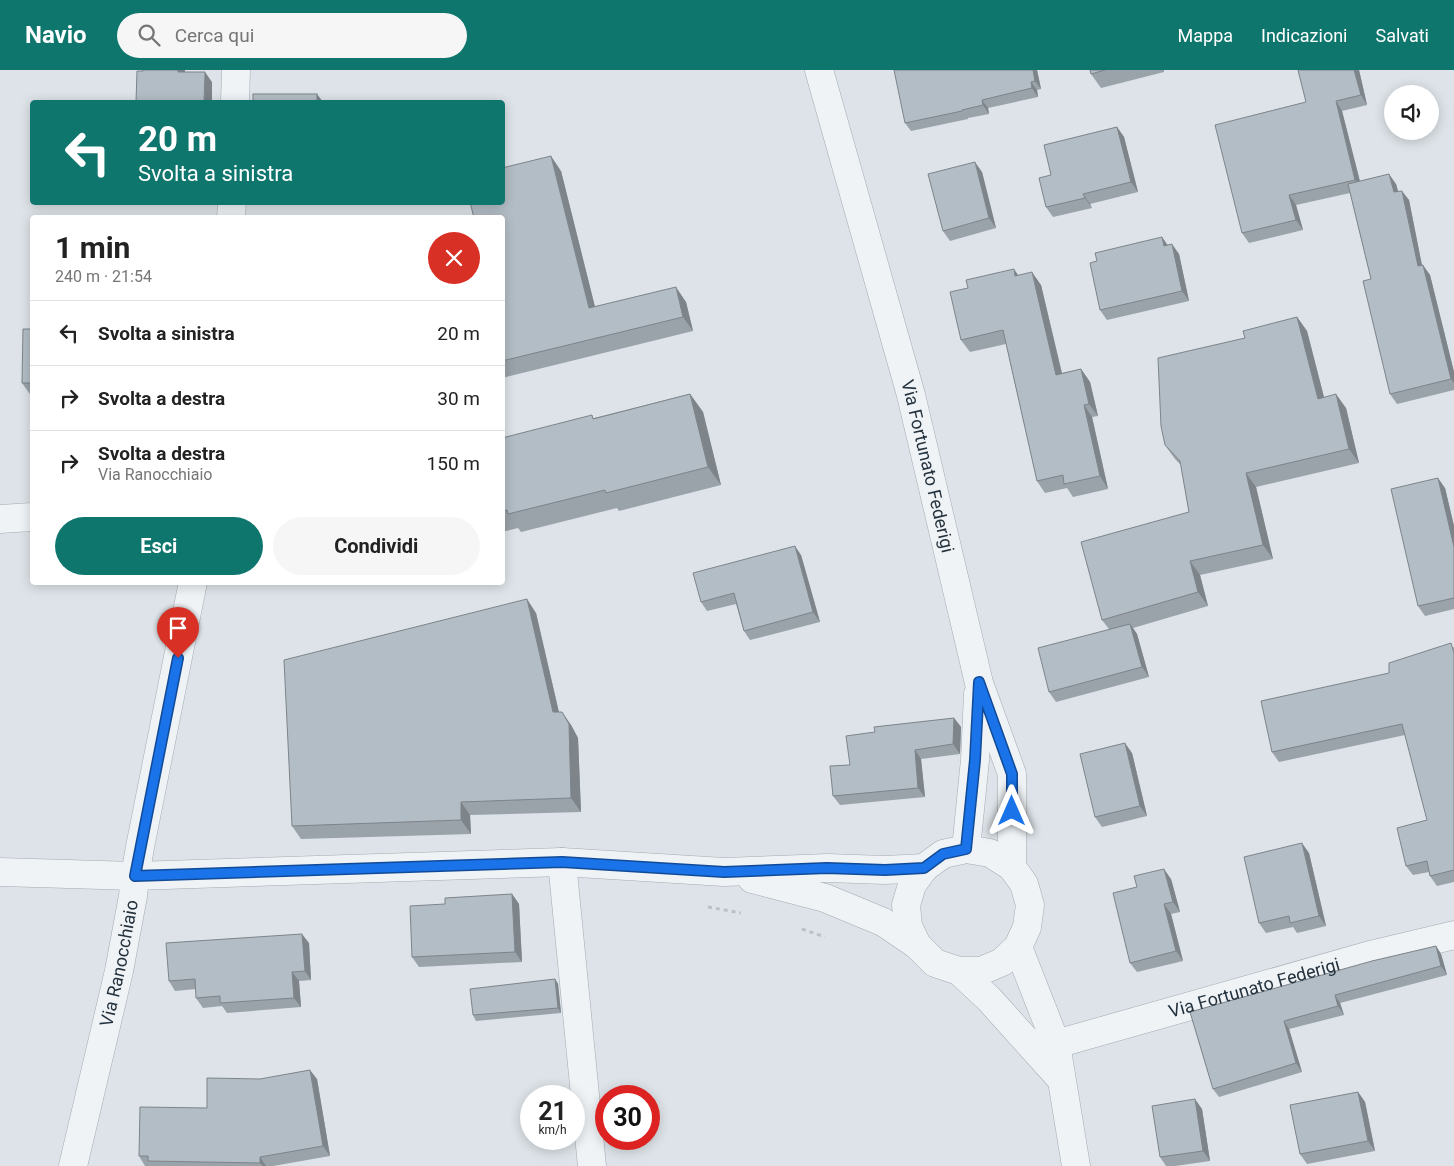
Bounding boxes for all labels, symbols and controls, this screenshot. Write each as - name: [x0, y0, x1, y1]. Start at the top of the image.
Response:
- search box: [117, 13, 467, 58]
- text: Navio: [25, 21, 87, 49]
- icon: search: [135, 21, 163, 49]
- text: Cerca qui: [175, 24, 254, 47]
- text: Mappa: [1178, 25, 1233, 46]
- text: Indicazioni: [1261, 25, 1348, 46]
- text: Salvati: [1376, 25, 1429, 46]
- map controls: [1384, 85, 1439, 140]
- button: sound: [1384, 85, 1439, 140]
- text: 20 m: [138, 119, 217, 160]
- icon: left: [55, 120, 120, 185]
- text: Svolta a sinistra: [138, 161, 293, 186]
- text: 1 min: [55, 230, 130, 265]
- button: close: [428, 232, 480, 284]
- text: 240 m · 21:54: [55, 267, 152, 286]
- icon: left: [55, 319, 83, 347]
- text: Svolta a sinistra: [98, 322, 235, 345]
- text: 20 m: [437, 322, 480, 345]
- street label: Via Fortunato Federigi: [897, 377, 959, 555]
- icon: right: [55, 384, 83, 412]
- text: Svolta a destra: [98, 387, 225, 410]
- text: 30 m: [437, 387, 480, 410]
- text: Svolta a destra: [98, 442, 225, 465]
- icon: right: [55, 449, 83, 477]
- text: 150 m: [427, 452, 480, 475]
- text: Via Ranocchiaio: [98, 465, 212, 484]
- button: Esci: [55, 517, 263, 575]
- button: Condividi: [273, 517, 480, 575]
- pin: [157, 607, 199, 658]
- icon: arrive: [164, 614, 192, 642]
- position arrow: [985, 784, 1037, 836]
- street label: Via Ranocchiaio: [95, 898, 142, 1029]
- street label: Via Fortunato Federigi: [1166, 953, 1342, 1022]
- speed limit sign: 30: [595, 1085, 660, 1150]
- text: 21: [538, 1097, 567, 1126]
- text: km/h: [538, 1123, 567, 1137]

